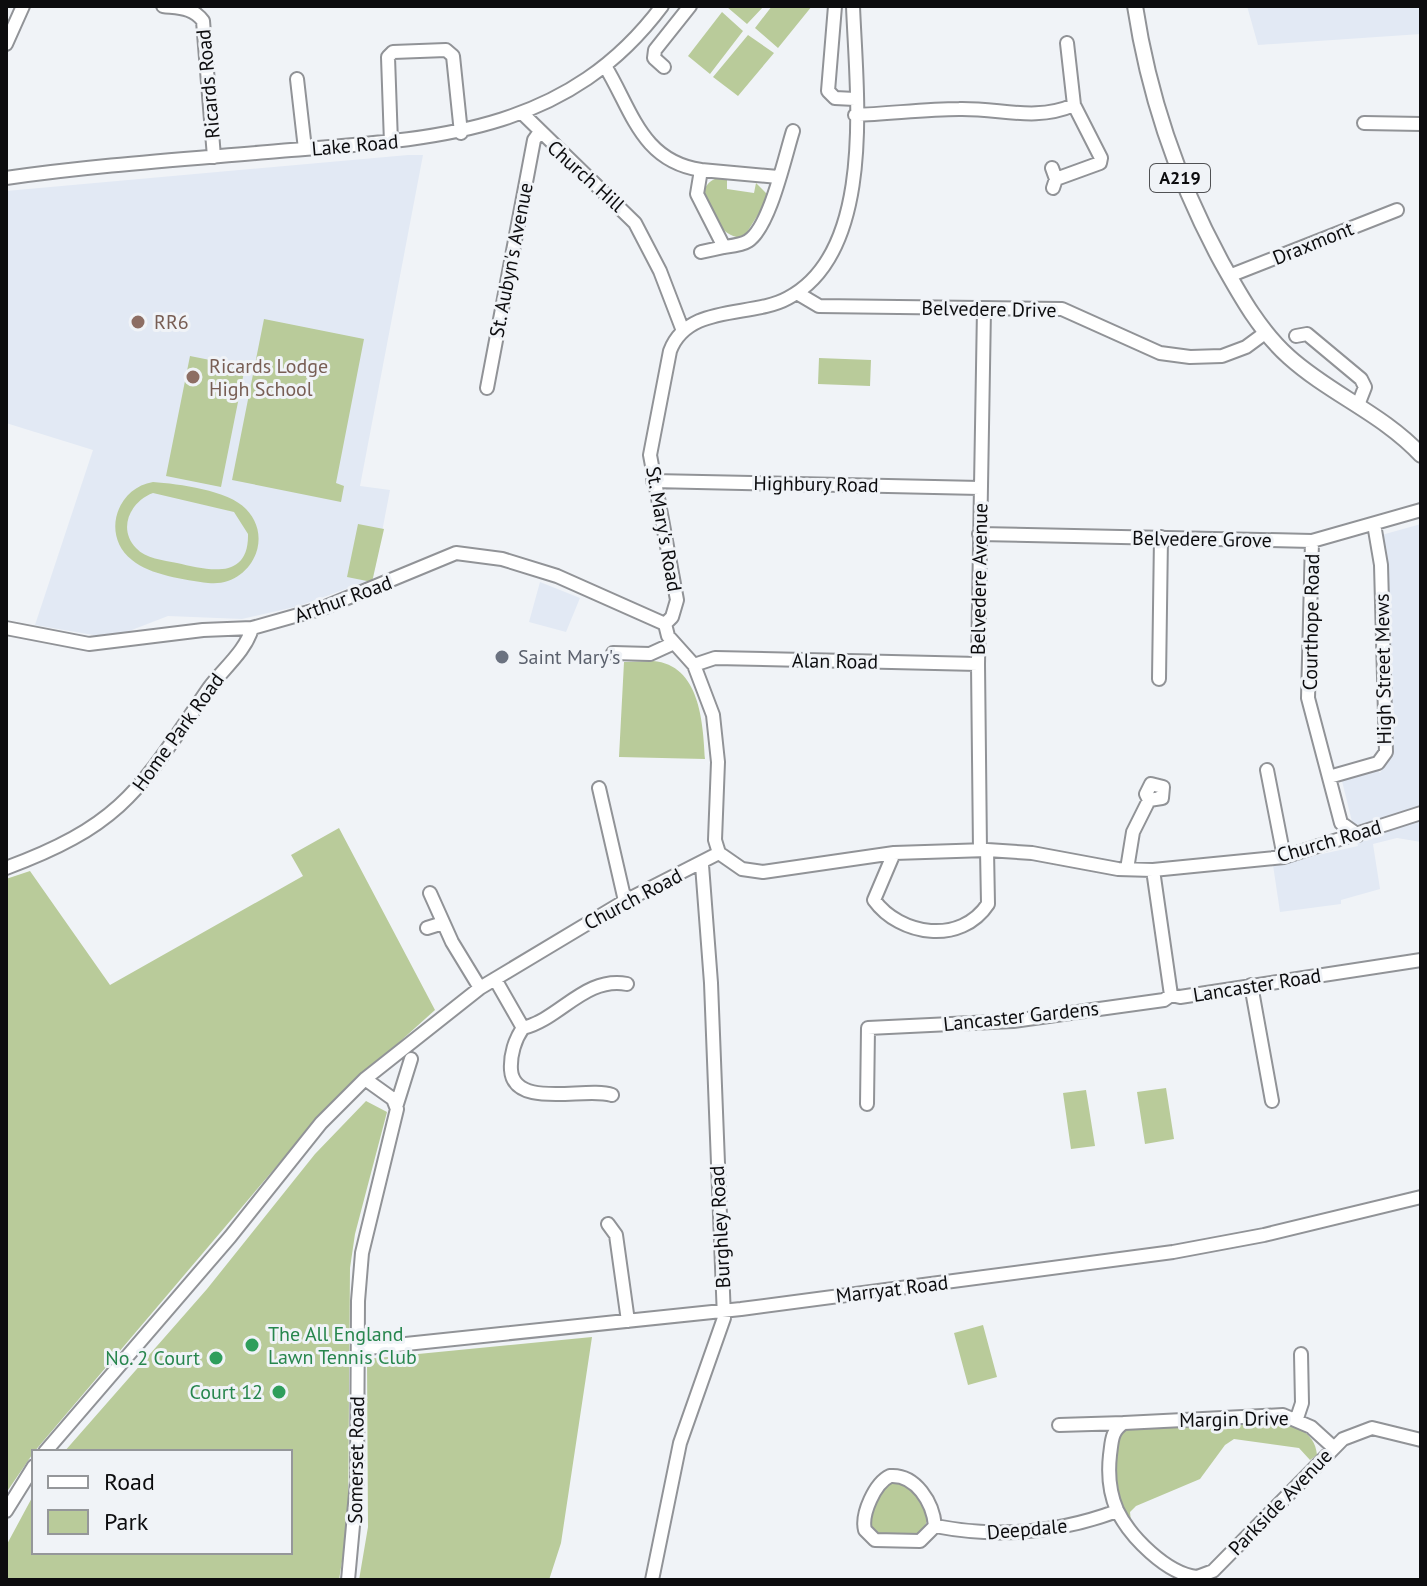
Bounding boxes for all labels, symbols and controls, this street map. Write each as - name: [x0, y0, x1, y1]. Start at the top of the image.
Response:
- street label: Ricards Road: [190, 28, 226, 140]
- street label: Lake Road: [311, 128, 399, 162]
- street label: Church Hill: [542, 134, 630, 218]
- road number: A219: [1150, 164, 1210, 192]
- street label: St. Aubyn's Avenue: [483, 180, 539, 340]
- street label: Draxmont: [1269, 215, 1357, 271]
- street label: Belvedere Drive: [921, 295, 1057, 323]
- place label: RR6: [154, 309, 189, 335]
- marker: RR6: [129, 313, 147, 331]
- place label: Ricards Lodge High School: [209, 353, 328, 402]
- marker: Ricards Lodge High School: [184, 368, 202, 386]
- street label: St. Mary's Road: [640, 464, 688, 594]
- street label: Highbury Road: [753, 470, 879, 498]
- street label: Belvedere Avenue: [965, 503, 993, 655]
- street label: Belvedere Grove: [1132, 525, 1272, 553]
- street label: Courthope Road: [1297, 553, 1325, 691]
- street label: Arthur Road: [291, 569, 395, 629]
- street label: High Street Mews: [1369, 593, 1397, 745]
- place label: Saint Mary's: [518, 644, 620, 670]
- street label: Alan Road: [792, 647, 878, 675]
- marker: Saint Mary's: [493, 648, 511, 666]
- street label: Home Park Road: [126, 668, 230, 796]
- street label: Church Road: [1274, 814, 1384, 868]
- street label: Church Road: [579, 862, 687, 936]
- street label: Lancaster Road: [1191, 962, 1323, 1008]
- street label: Lancaster Gardens: [942, 995, 1100, 1037]
- street label: Burghley Road: [704, 1165, 736, 1289]
- street label: Marryat Road: [834, 1269, 950, 1309]
- place label: The All England Lawn Tennis Club: [268, 1321, 417, 1370]
- marker: The All England Lawn Tennis Club: [243, 1336, 261, 1354]
- place label: No. 2 Court: [105, 1345, 200, 1371]
- marker: No. 2 Court: [207, 1349, 225, 1367]
- place label: Court 12: [189, 1379, 263, 1405]
- marker: Court 12: [270, 1383, 288, 1401]
- street label: Somerset Road: [342, 1396, 370, 1524]
- street label: Margin Drive: [1179, 1405, 1289, 1433]
- street label: Parkside Avenue: [1222, 1443, 1338, 1561]
- legend: [32, 1450, 292, 1554]
- text: Road: [104, 1466, 155, 1497]
- text: Park: [104, 1506, 149, 1537]
- street label: Deepdale: [986, 1513, 1068, 1545]

